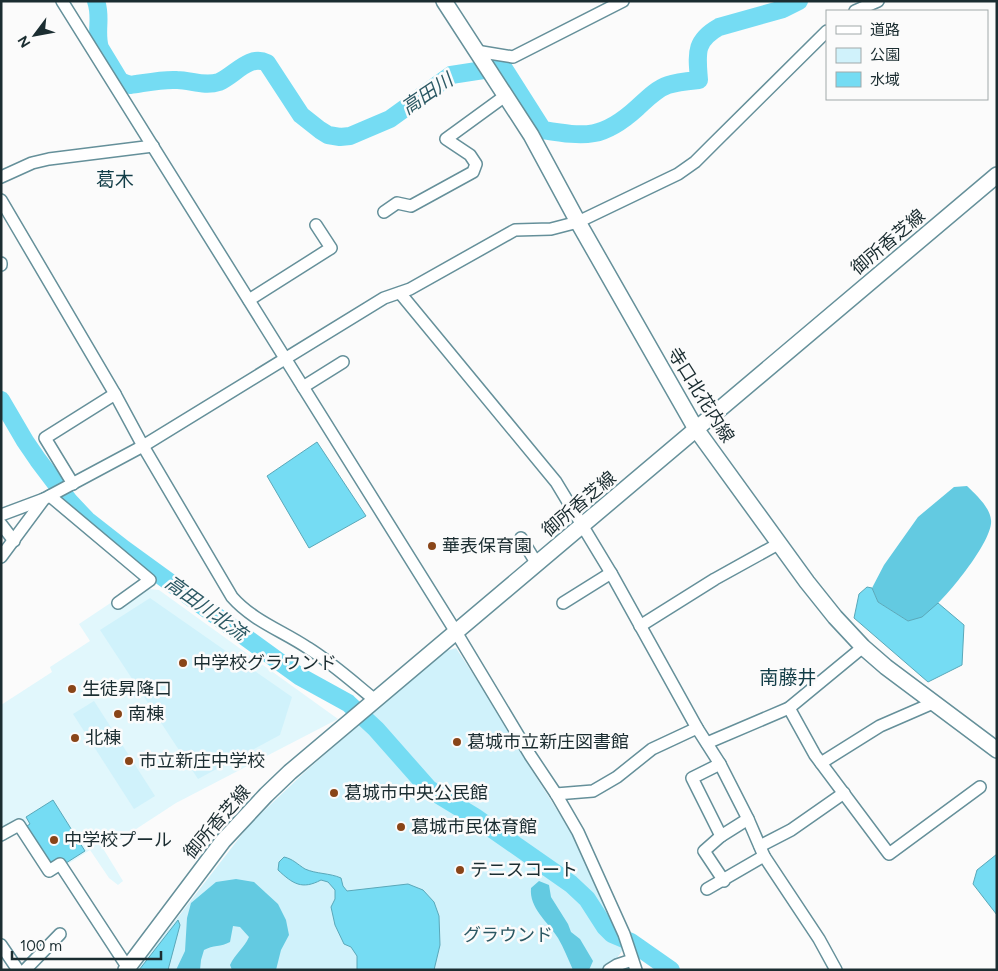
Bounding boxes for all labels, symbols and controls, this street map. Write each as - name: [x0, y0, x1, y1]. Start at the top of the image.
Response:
- north arrow: [10, 10, 60, 60]
- legend: [826, 10, 988, 100]
- text: 道路: [870, 21, 900, 39]
- text: N: [14, 33, 34, 51]
- text: 公園: [870, 46, 900, 64]
- water label: 高田川: [397, 67, 459, 119]
- text: 水域: [870, 71, 900, 89]
- district label: 葛木: [96, 168, 134, 191]
- street label: 御所香芝線: [846, 205, 930, 279]
- street label: 寺口北花内線: [663, 343, 739, 447]
- street label: 御所香芝線: [537, 467, 621, 541]
- place label: 華表保育園: [442, 535, 532, 557]
- marker: 華表保育園: [426, 540, 438, 552]
- water label: 高田川北流: [161, 571, 254, 647]
- place label: 中学校グラウンド: [193, 652, 337, 674]
- marker: 中学校グラウンド: [177, 657, 189, 669]
- district label: 南藤井: [759, 666, 817, 689]
- place label: 生徒昇降口: [82, 678, 172, 700]
- marker: 生徒昇降口: [66, 683, 78, 695]
- place label: 南棟: [128, 703, 164, 725]
- marker: 南棟: [112, 708, 124, 720]
- place label: 北棟: [85, 727, 121, 749]
- place label: 葛城市立新庄図書館: [467, 731, 629, 753]
- marker: 北棟: [69, 732, 81, 744]
- marker: 葛城市立新庄図書館: [451, 736, 463, 748]
- place label: 市立新庄中学校: [139, 750, 265, 772]
- marker: 市立新庄中学校: [123, 755, 135, 767]
- street label: 御所香芝線: [179, 781, 255, 863]
- place label: 葛城市中央公民館: [344, 782, 488, 804]
- marker: 葛城市中央公民館: [328, 787, 340, 799]
- place label: 葛城市民体育館: [411, 816, 537, 838]
- marker: 葛城市民体育館: [395, 821, 407, 833]
- place label: 中学校プール: [64, 829, 172, 851]
- marker: 中学校プール: [48, 834, 60, 846]
- place label: テニスコート: [470, 859, 578, 881]
- marker: テニスコート: [454, 864, 466, 876]
- park label: グラウンド: [463, 924, 553, 946]
- scale bar: [12, 928, 161, 960]
- text: 100 m: [20, 937, 62, 955]

